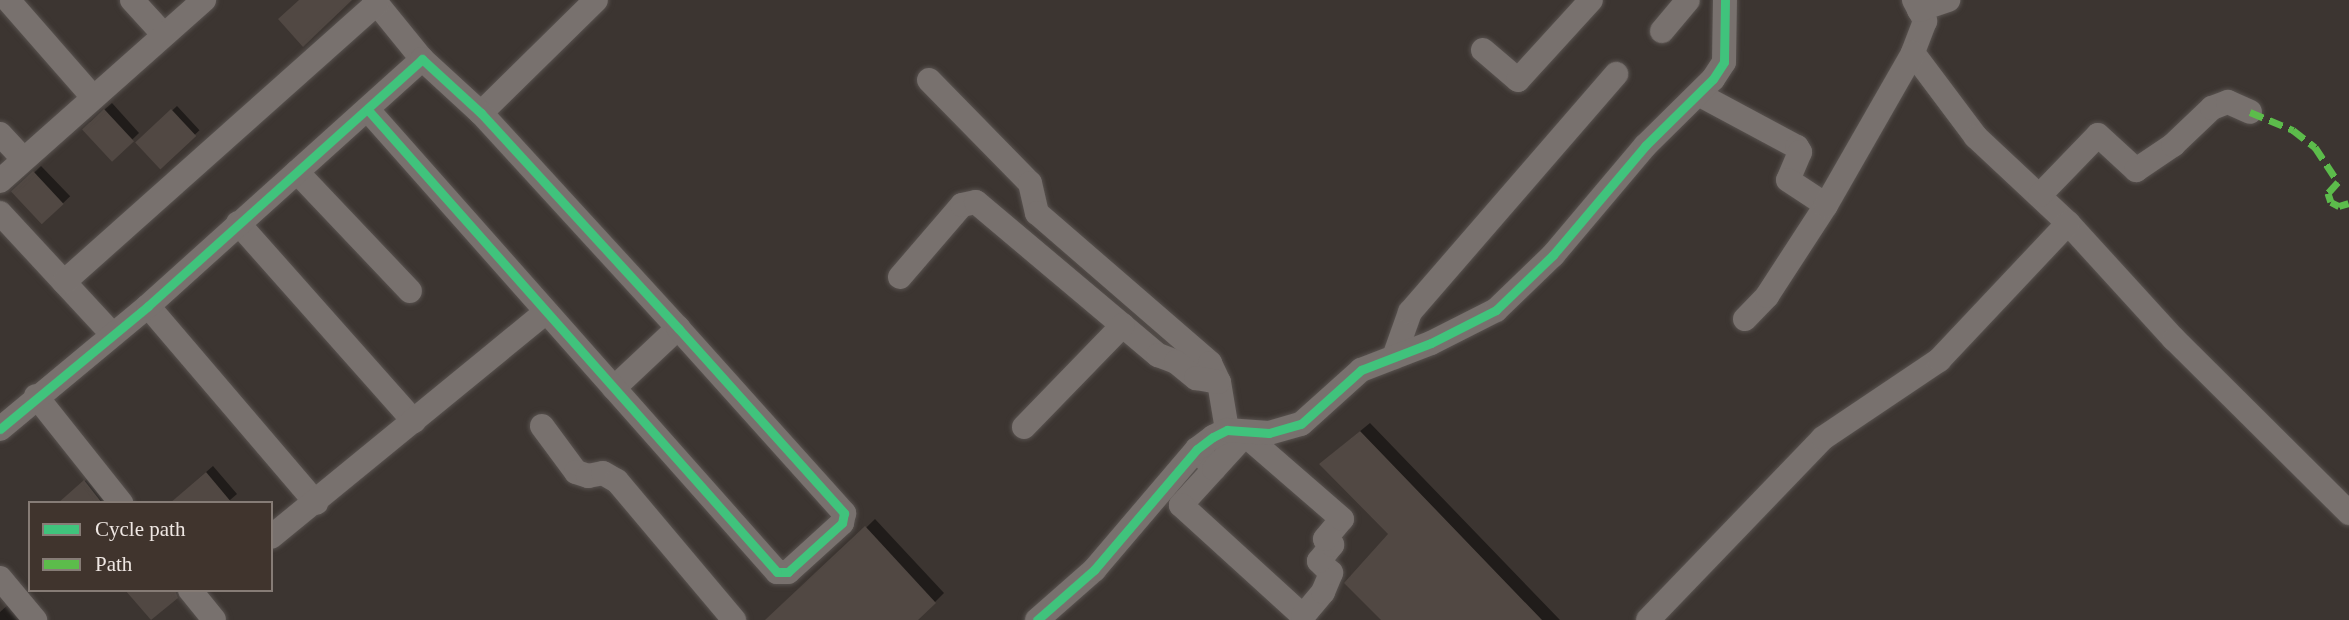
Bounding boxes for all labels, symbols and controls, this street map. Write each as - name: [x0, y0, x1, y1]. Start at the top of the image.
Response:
- legend: [28, 501, 273, 592]
- text: Cycle path: [95, 517, 185, 541]
- text: Path: [95, 552, 132, 576]

